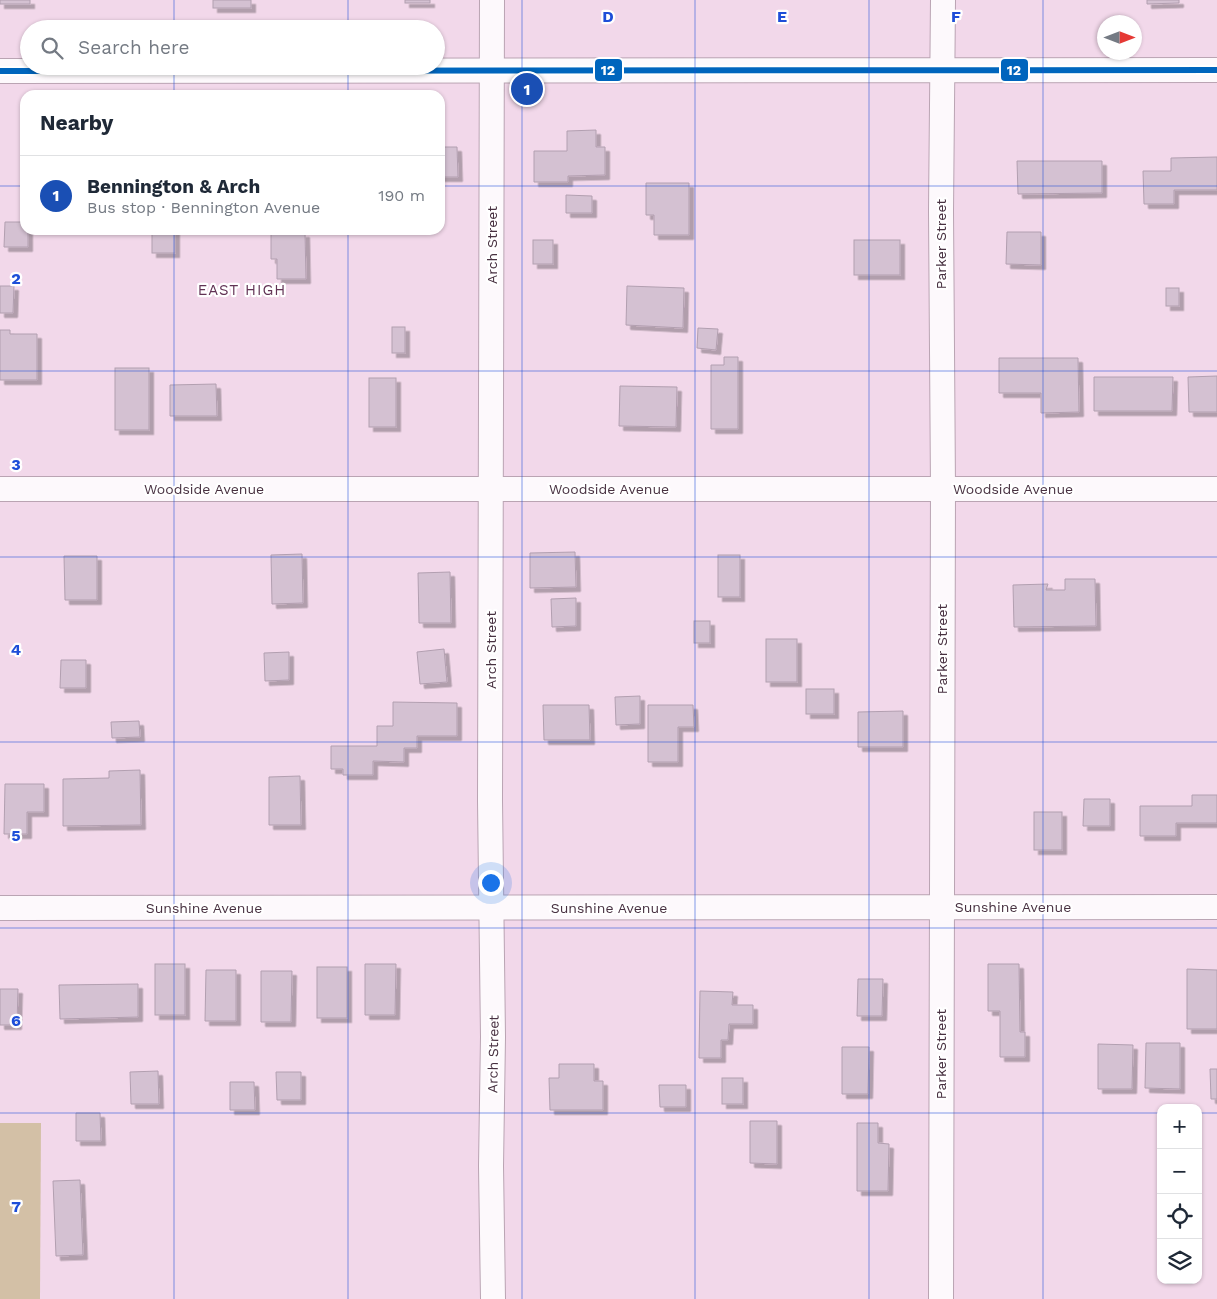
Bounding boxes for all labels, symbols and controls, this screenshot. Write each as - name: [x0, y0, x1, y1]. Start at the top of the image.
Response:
- text: D: [602, 7, 614, 26]
- text: E: [777, 7, 787, 26]
- text: F: [951, 7, 961, 26]
- north arrow: [1097, 15, 1142, 60]
- search box: [20, 20, 445, 75]
- icon: search: [38, 34, 66, 62]
- text: Search here: [78, 36, 189, 59]
- line badge: 12: [594, 58, 623, 82]
- line badge: 12: [1000, 58, 1029, 82]
- text: 12: [601, 62, 615, 78]
- text: 12: [1007, 62, 1021, 78]
- pin: 1: [511, 70, 543, 108]
- text: Nearby: [40, 110, 113, 135]
- text: Bennington & Arch: [87, 175, 260, 198]
- text: 1: [53, 186, 59, 205]
- text: 190 m: [378, 186, 425, 205]
- text: Bus stop · Bennington Avenue: [87, 198, 320, 217]
- street label: Parker Street: [933, 199, 949, 289]
- street label: Arch Street: [484, 206, 500, 284]
- text: 2: [11, 269, 21, 288]
- district label: EAST HIGH: [198, 281, 286, 299]
- text: 3: [11, 455, 21, 474]
- street label: Woodside Avenue: [144, 481, 264, 497]
- street label: Woodside Avenue: [549, 481, 669, 497]
- street label: Woodside Avenue: [953, 481, 1073, 497]
- street label: Parker Street: [934, 604, 950, 694]
- street label: Arch Street: [483, 611, 499, 689]
- text: 4: [11, 640, 21, 659]
- text: 5: [11, 826, 21, 845]
- your location: [478, 870, 504, 896]
- street label: Sunshine Avenue: [955, 899, 1071, 915]
- street label: Sunshine Avenue: [146, 900, 262, 916]
- street label: Sunshine Avenue: [551, 900, 667, 916]
- street label: Parker Street: [933, 1009, 949, 1099]
- text: 6: [11, 1011, 21, 1030]
- street label: Arch Street: [484, 1015, 502, 1093]
- map controls: [1157, 1104, 1202, 1284]
- button: +: [1157, 1104, 1202, 1149]
- button: −: [1157, 1149, 1202, 1194]
- button: locate: [1157, 1194, 1202, 1239]
- text: 7: [11, 1197, 21, 1216]
- button: layers: [1157, 1239, 1202, 1284]

